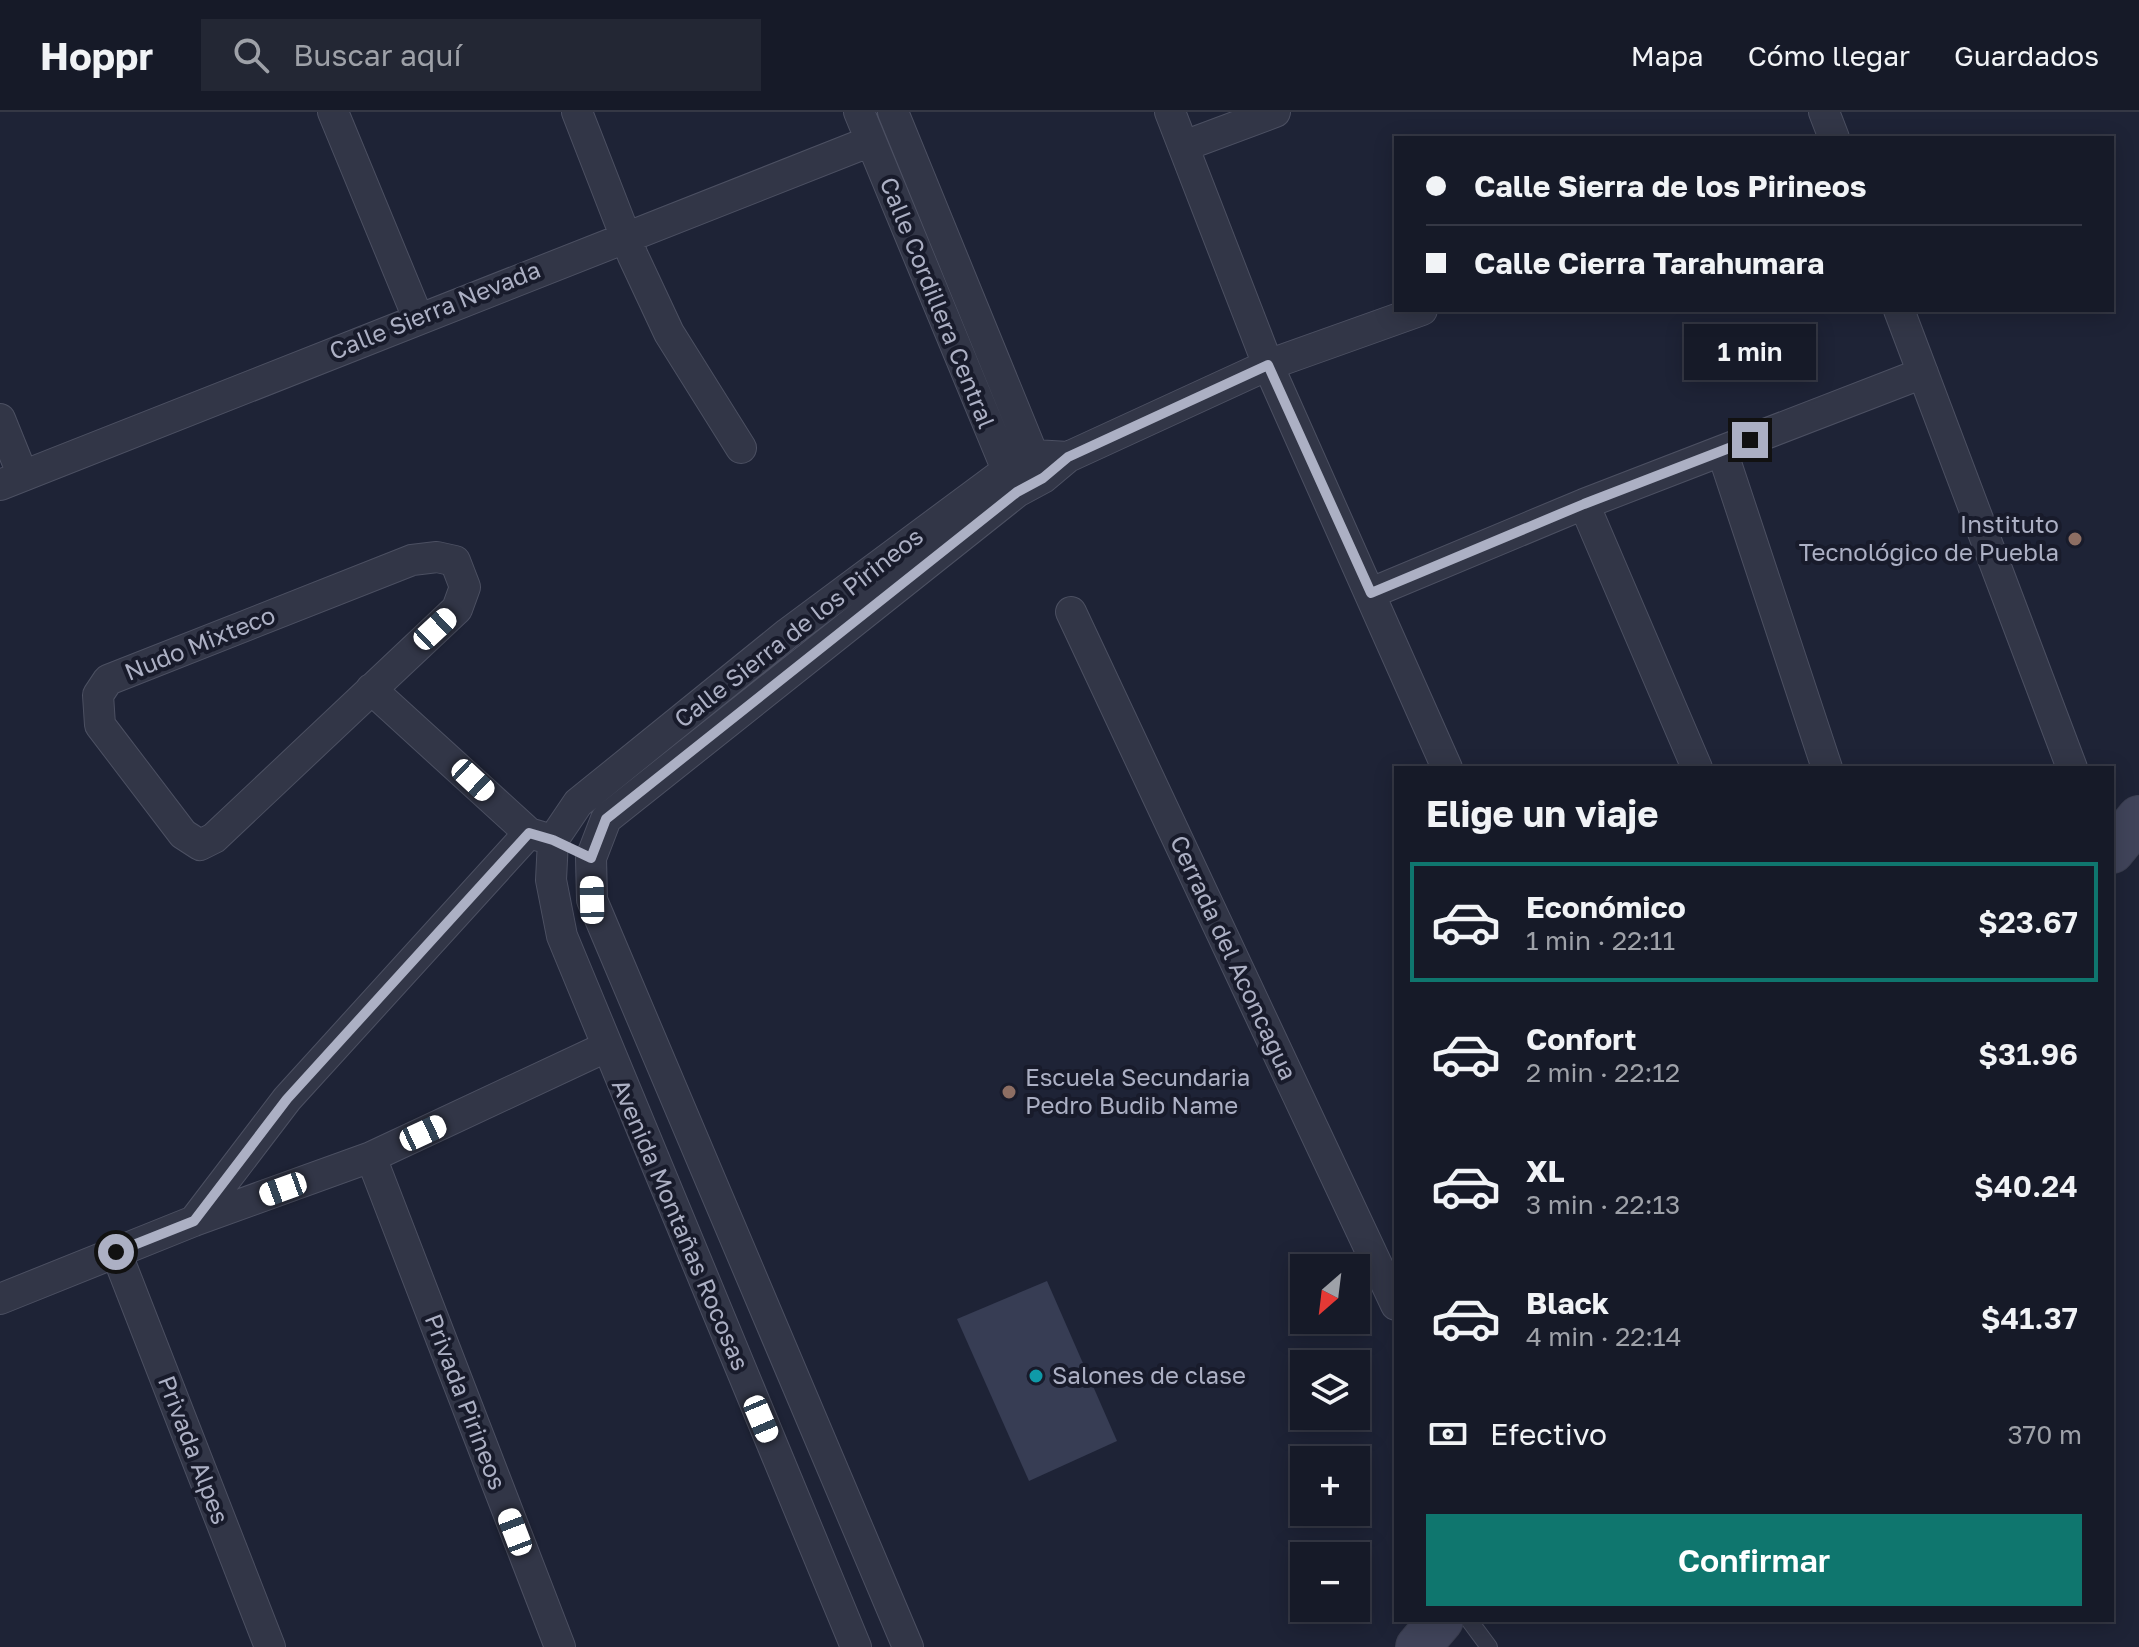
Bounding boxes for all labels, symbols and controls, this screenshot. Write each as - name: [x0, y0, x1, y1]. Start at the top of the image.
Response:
- search box: [201, 19, 761, 91]
- text: Hoppr: [40, 33, 153, 78]
- icon: search: [229, 33, 273, 77]
- text: Buscar aquí: [293, 37, 462, 73]
- text: Mapa: [1631, 39, 1704, 72]
- text: Cómo llegar: [1748, 39, 1910, 72]
- text: Guardados: [1954, 39, 2099, 72]
- text: Calle Sierra de los Pirineos: [1474, 168, 1866, 204]
- street label: Calle Cordillera Central: [875, 173, 1002, 432]
- text: Calle Cierra Tarahumara: [1474, 245, 1824, 281]
- street label: Calle Sierra Nevada: [325, 254, 544, 365]
- callout: 1 min: [1684, 324, 1816, 380]
- text: 1 min: [1717, 336, 1783, 367]
- route end: [1732, 422, 1768, 458]
- place label: Instituto Tecnológico de Puebla: [1799, 509, 2059, 566]
- street label: Calle Sierra de los Pirineos: [668, 521, 928, 733]
- marker: Instituto Tecnológico de Puebla: [2066, 530, 2084, 548]
- street label: Nudo Mixteco: [120, 599, 279, 686]
- car: [409, 604, 461, 654]
- car: [447, 755, 499, 805]
- text: Elige un viaje: [1426, 792, 1658, 835]
- street label: Cerrada del Aconcagua: [1165, 830, 1304, 1084]
- car: [580, 876, 604, 924]
- icon: car: [1430, 886, 1502, 958]
- text: Económico: [1526, 889, 1686, 925]
- text: $23.67: [1978, 904, 2078, 940]
- text: 1 min · 22:11: [1526, 925, 1675, 956]
- icon: car: [1430, 1018, 1502, 1090]
- text: Confort: [1526, 1021, 1637, 1057]
- text: $31.96: [1978, 1036, 2078, 1072]
- text: 2 min · 22:12: [1526, 1057, 1680, 1088]
- place label: Escuela Secundaria Pedro Budib Name: [1025, 1062, 1250, 1119]
- street label: Avenida Montañas Rocosas: [607, 1074, 756, 1374]
- marker: Escuela Secundaria Pedro Budib Name: [1000, 1083, 1018, 1101]
- car: [396, 1112, 450, 1154]
- icon: car: [1430, 1150, 1502, 1222]
- text: XL: [1526, 1153, 1565, 1189]
- text: $40.24: [1974, 1168, 2078, 1204]
- car: [256, 1170, 310, 1208]
- text: 3 min · 22:13: [1526, 1189, 1680, 1220]
- route start: [98, 1234, 134, 1270]
- north arrow: [1290, 1254, 1370, 1334]
- map controls: [1290, 1254, 1370, 1622]
- icon: car: [1430, 1282, 1502, 1354]
- text: Black: [1526, 1285, 1609, 1321]
- text: $41.37: [1981, 1300, 2078, 1336]
- street label: Privada Pirineos: [420, 1310, 513, 1493]
- text: 4 min · 22:14: [1526, 1321, 1682, 1352]
- button: layers: [1290, 1350, 1370, 1430]
- place label: Salones de clase: [1052, 1360, 1246, 1389]
- marker: Salones de clase: [1027, 1367, 1045, 1385]
- street label: Privada Alpes: [153, 1371, 236, 1528]
- car: [741, 1392, 781, 1446]
- icon: cash: [1426, 1412, 1470, 1456]
- text: Efectivo: [1490, 1416, 1607, 1452]
- text: 370 m: [2007, 1419, 2082, 1450]
- button: +: [1290, 1446, 1370, 1526]
- car: [495, 1505, 535, 1559]
- button: Confirmar: [1426, 1514, 2082, 1606]
- button: −: [1290, 1542, 1370, 1622]

